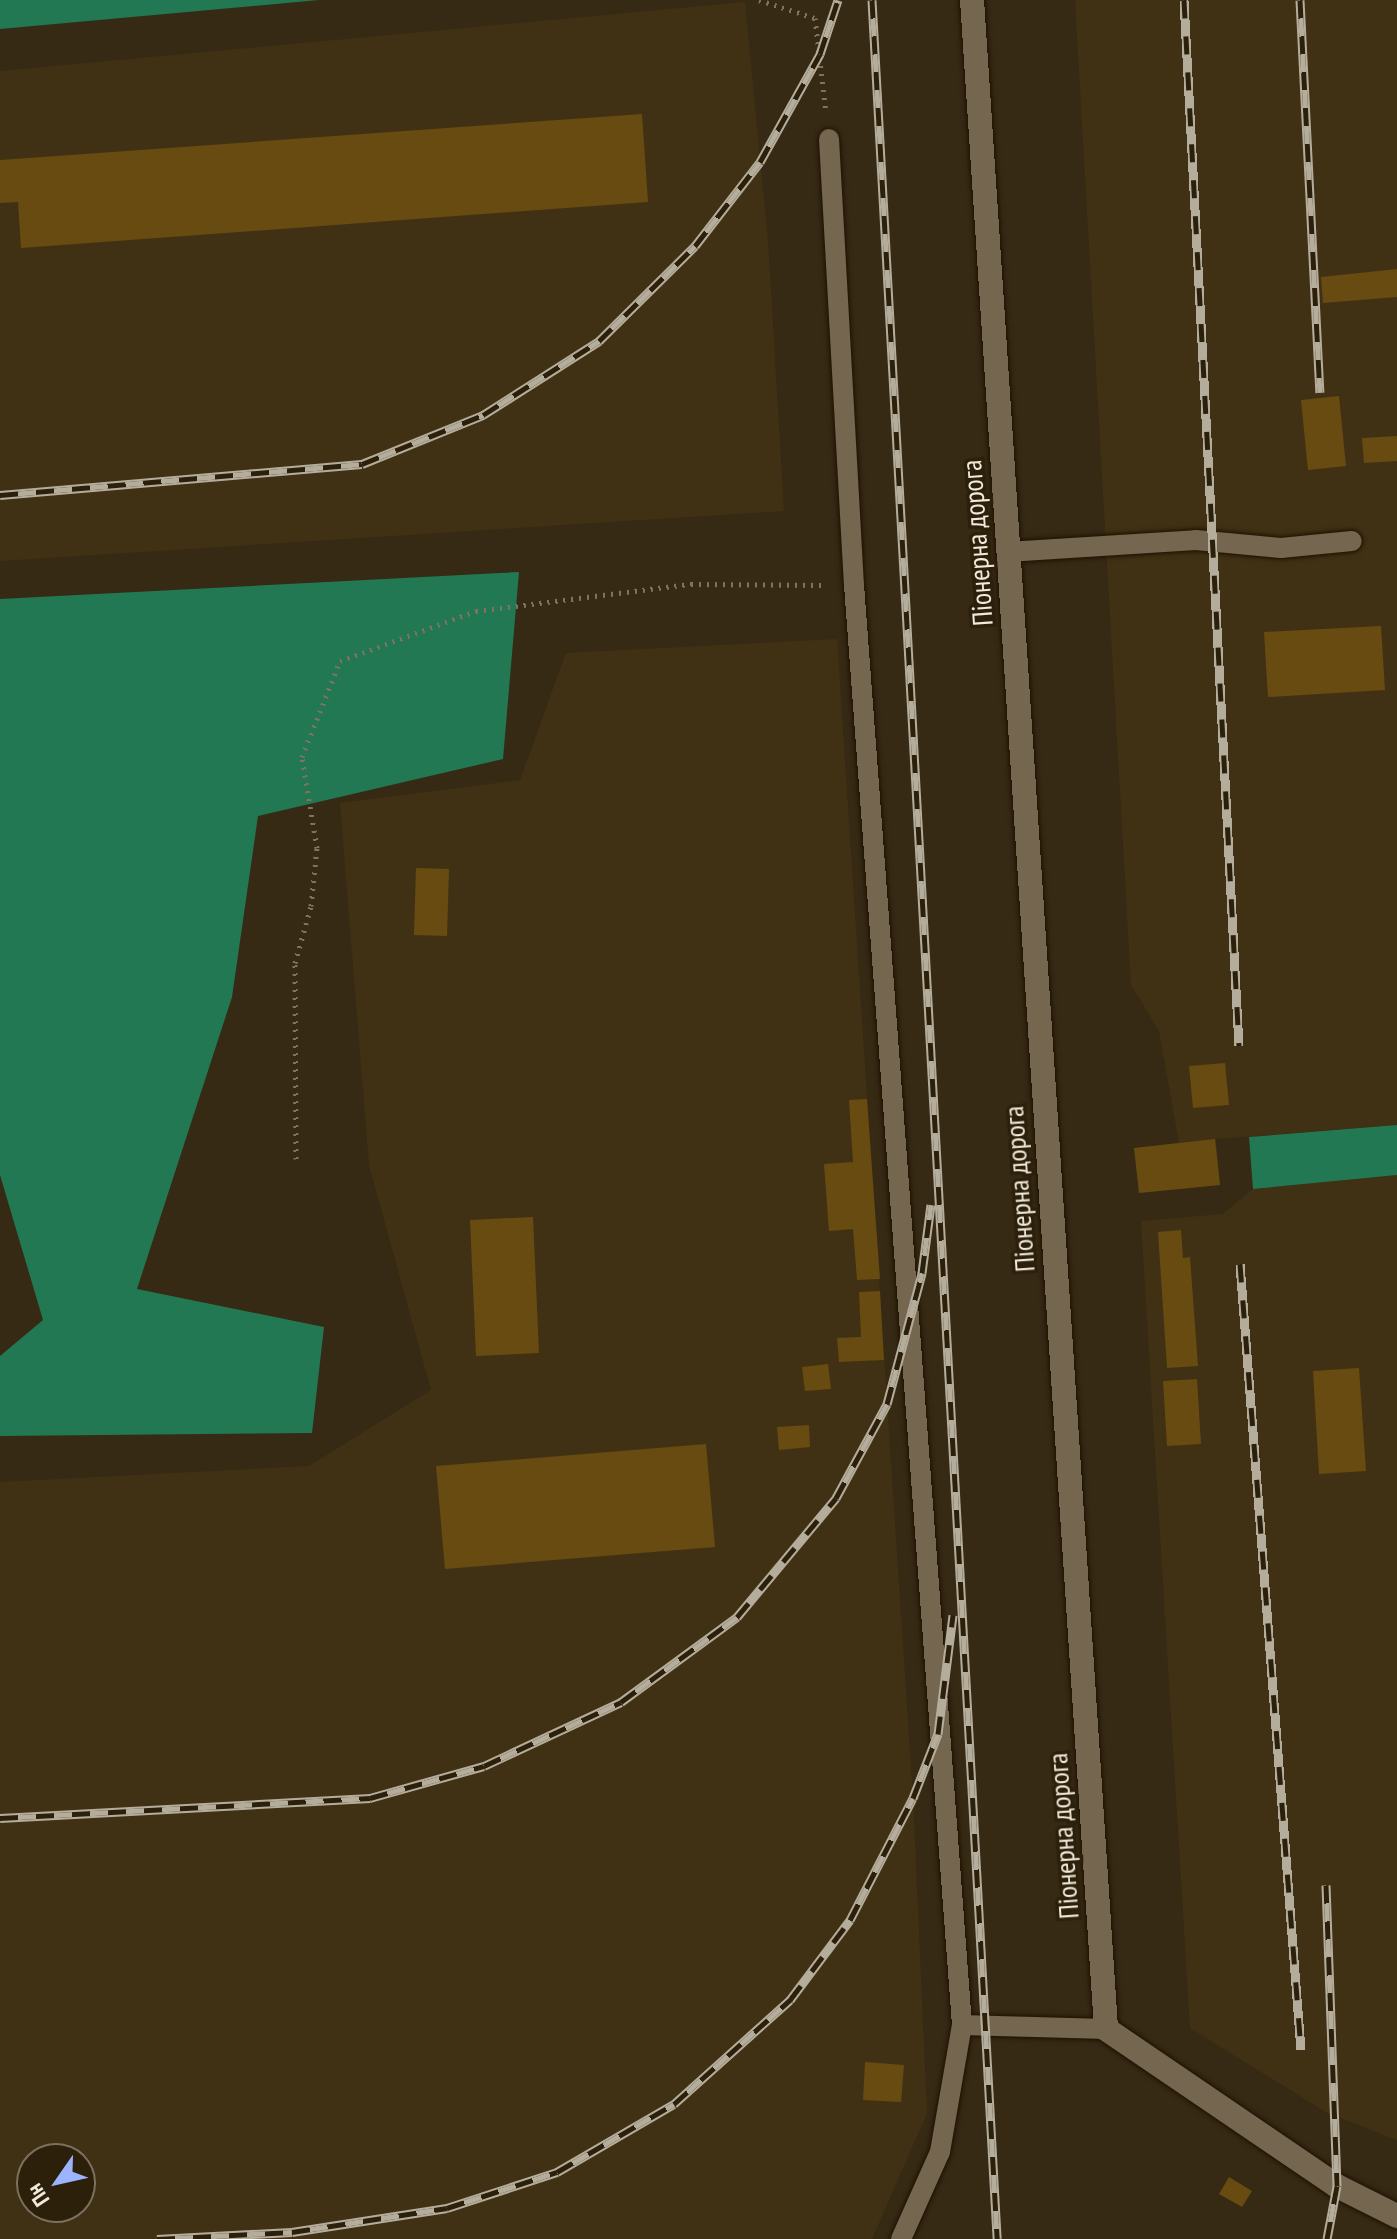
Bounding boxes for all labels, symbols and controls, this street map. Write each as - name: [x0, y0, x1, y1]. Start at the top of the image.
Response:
- street label: Піонерна дорога: [954, 459, 1000, 627]
- street label: Піонерна дорога: [996, 1105, 1042, 1273]
- street label: Піонерна дорога: [1040, 1752, 1086, 1920]
- north arrow: [16, 2143, 96, 2223]
- text: Пн: [20, 2179, 55, 2212]

